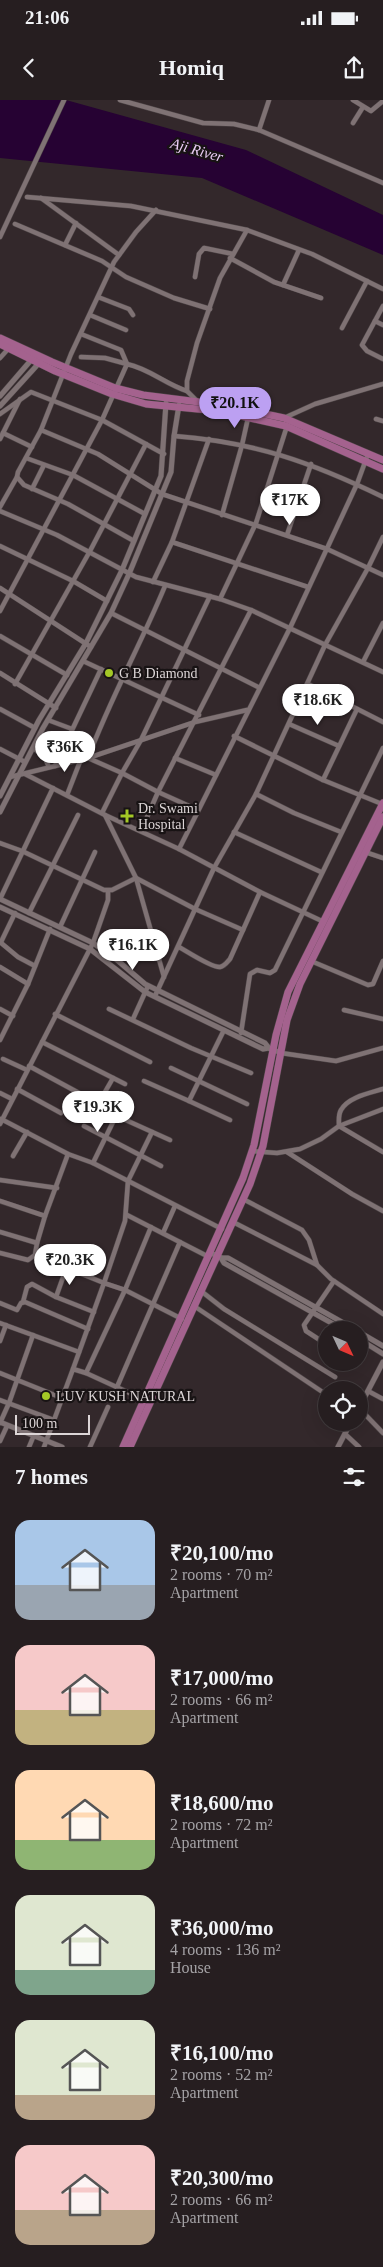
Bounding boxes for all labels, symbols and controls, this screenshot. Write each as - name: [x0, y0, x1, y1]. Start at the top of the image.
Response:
- text: 21:06: [25, 7, 69, 28]
- icon: back: [15, 54, 43, 82]
- icon: share: [340, 54, 368, 82]
- text: Homiq: [159, 55, 224, 80]
- water label: Aji River: [168, 135, 225, 165]
- pin: ₹20.1K: [194, 386, 276, 429]
- text: ₹20.1K: [210, 394, 260, 411]
- pin: ₹17K: [260, 484, 320, 526]
- text: ₹17K: [271, 491, 309, 508]
- place label: G B Diamond: [119, 666, 198, 681]
- marker: G B Diamond: [103, 667, 115, 679]
- pin: ₹18.6K: [277, 684, 359, 726]
- text: ₹18.6K: [293, 691, 343, 708]
- pin: ₹36K: [35, 730, 95, 773]
- text: ₹36K: [46, 738, 84, 755]
- place label: Dr. Swami Hospital: [138, 801, 198, 832]
- marker: Dr. Swami Hospital: [120, 809, 134, 823]
- pin: ₹16.1K: [92, 928, 174, 971]
- text: ₹16.1K: [108, 936, 158, 953]
- pin: ₹19.3K: [57, 1090, 139, 1133]
- text: ₹19.3K: [73, 1098, 123, 1115]
- pin: ₹20.3K: [29, 1244, 111, 1286]
- text: ₹20.3K: [45, 1251, 95, 1268]
- north arrow: [318, 1321, 368, 1371]
- map controls: [318, 1321, 368, 1431]
- button: locate: [318, 1381, 368, 1431]
- place label: LUV KUSH NATURAL: [56, 1389, 195, 1404]
- marker: LUV KUSH NATURAL: [40, 1390, 52, 1402]
- scale bar: [15, 1412, 90, 1435]
- text: 100 m: [22, 1416, 57, 1431]
- icon: filters: [340, 1463, 368, 1491]
- text: 7 homes: [15, 1465, 88, 1489]
- icon: home: [55, 1540, 115, 1600]
- text: ₹20,100/mo: [170, 1541, 274, 1565]
- text: 2 rooms · 70 m²: [170, 1566, 273, 1583]
- text: Apartment: [170, 1584, 238, 1601]
- icon: home: [55, 1665, 115, 1725]
- text: ₹17,000/mo: [170, 1666, 274, 1690]
- text: 2 rooms · 66 m²: [170, 1691, 273, 1708]
- text: Apartment: [170, 1709, 238, 1726]
- icon: home: [55, 1790, 115, 1850]
- text: ₹18,600/mo: [170, 1791, 274, 1815]
- text: 2 rooms · 72 m²: [170, 1816, 273, 1833]
- text: Apartment: [170, 1834, 238, 1851]
- icon: home: [55, 1915, 115, 1975]
- text: ₹36,000/mo: [170, 1916, 274, 1940]
- text: 4 rooms · 136 m²: [170, 1941, 281, 1958]
- text: House: [170, 1959, 211, 1976]
- icon: home: [55, 2040, 115, 2100]
- text: ₹16,100/mo: [170, 2041, 274, 2065]
- text: 2 rooms · 52 m²: [170, 2066, 273, 2083]
- text: Apartment: [170, 2084, 238, 2101]
- icon: home: [55, 2165, 115, 2225]
- text: ₹20,300/mo: [170, 2166, 274, 2190]
- text: 2 rooms · 66 m²: [170, 2191, 273, 2208]
- text: Apartment: [170, 2209, 238, 2226]

